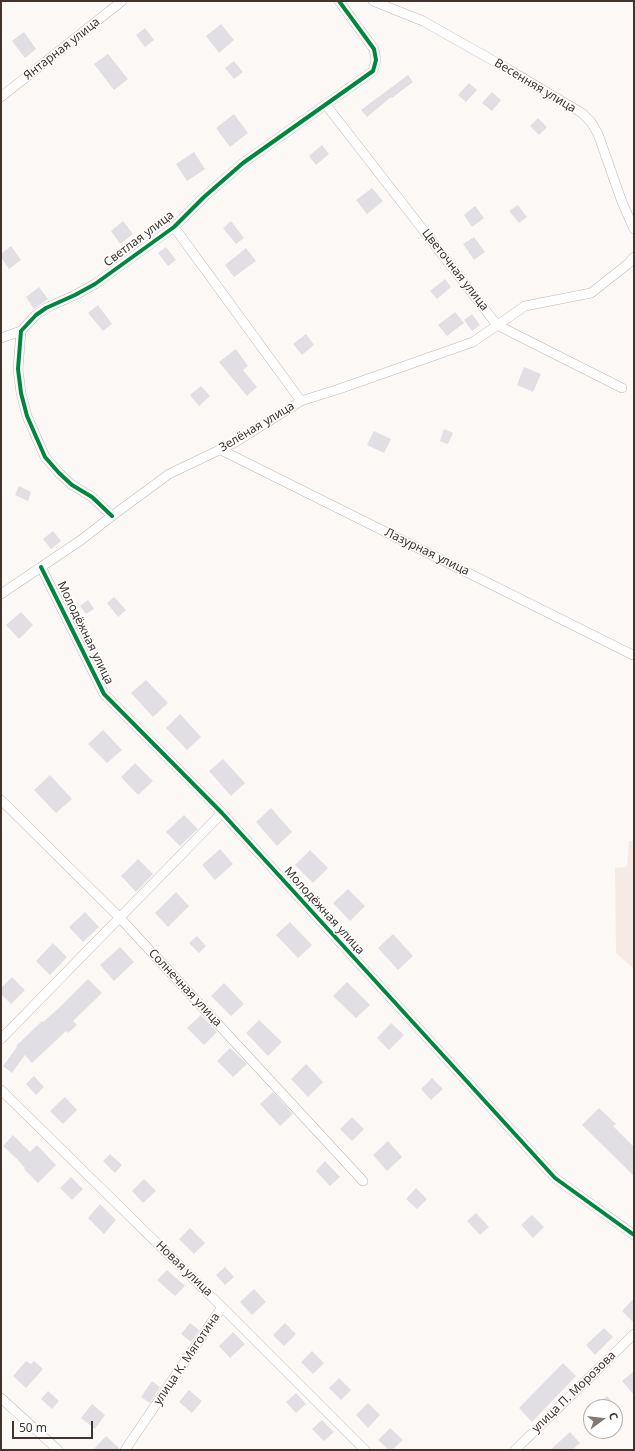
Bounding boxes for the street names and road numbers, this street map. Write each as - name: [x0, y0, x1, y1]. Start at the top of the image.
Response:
- street label: Янтарная улица: [21, 15, 103, 83]
- street label: Весенняя улица: [492, 56, 578, 116]
- street label: Светлая улица: [101, 208, 177, 270]
- street label: Цветочная улица: [419, 226, 491, 314]
- street label: Зелёная улица: [217, 399, 297, 455]
- street label: Лазурная улица: [382, 525, 472, 579]
- street label: Молодёжная улица: [54, 579, 116, 687]
- street label: Молодёжная улица: [281, 864, 367, 958]
- street label: Солнечная улица: [145, 946, 225, 1030]
- street label: Новая улица: [153, 1238, 215, 1300]
- street label: улица К. Мяготина: [151, 1310, 223, 1408]
- street label: улица П. Морозова: [529, 1348, 619, 1436]

